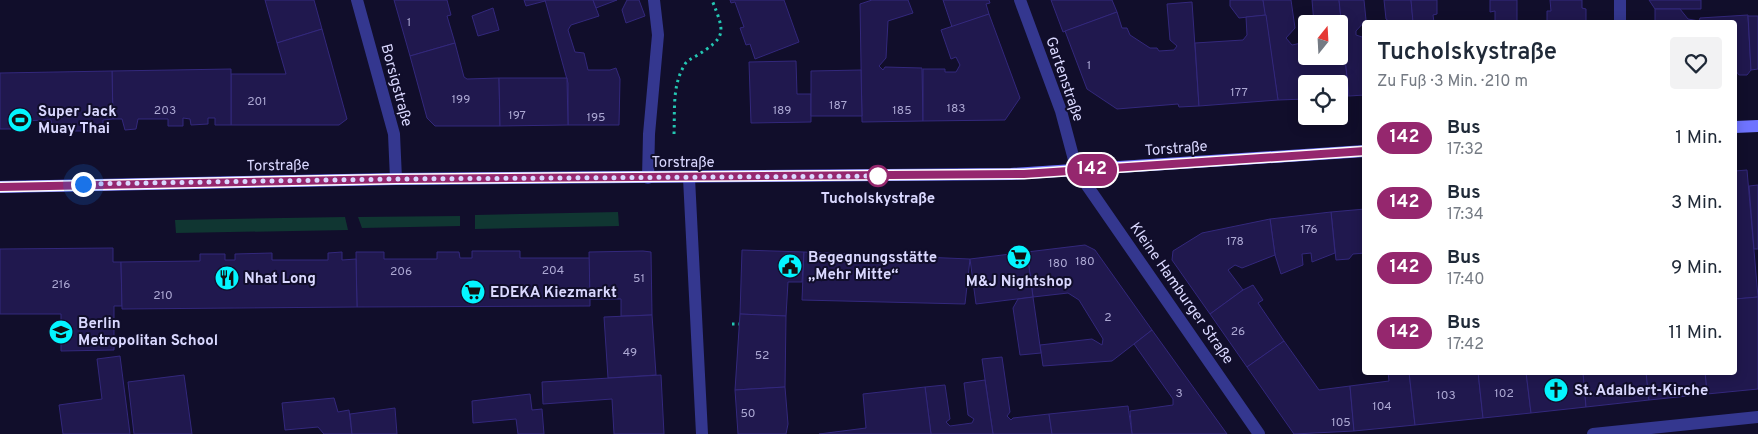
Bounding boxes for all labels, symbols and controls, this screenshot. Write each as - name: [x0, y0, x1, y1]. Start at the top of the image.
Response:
- house number: 1: [407, 15, 411, 31]
- north arrow: [1298, 15, 1348, 65]
- map controls: [1298, 15, 1348, 125]
- street label: Gartenstraße: [1040, 35, 1087, 124]
- button: heart: [1670, 37, 1722, 89]
- text: Tucholskystraße: [1377, 38, 1557, 68]
- street label: Borsigstraße: [375, 42, 416, 129]
- house number: 1: [1087, 58, 1091, 74]
- text: Zu Fuß · 3 Min. · 210 m: [1377, 72, 1528, 92]
- button: locate: [1298, 75, 1348, 125]
- house number: 177: [1230, 85, 1248, 101]
- house number: 199: [452, 92, 470, 108]
- house number: 201: [247, 94, 267, 110]
- house number: 187: [829, 98, 847, 114]
- house number: 183: [946, 101, 966, 117]
- place label: Super Jack Muay Thai: [38, 103, 117, 139]
- house number: 203: [154, 103, 176, 119]
- house number: 189: [773, 103, 791, 119]
- house number: 185: [892, 103, 912, 119]
- sports icon: Super Jack Muay Thai: [7, 107, 33, 133]
- house number: 197: [508, 108, 526, 124]
- house number: 195: [586, 110, 606, 126]
- text: Bus: [1447, 116, 1481, 140]
- text: 142: [1390, 126, 1419, 149]
- text: 1 Min.: [1675, 126, 1722, 150]
- street label: Torstraße: [1144, 138, 1208, 161]
- text: 17:32: [1447, 140, 1483, 160]
- street label: Torstraße: [651, 154, 715, 173]
- line badge: 142: [1063, 154, 1121, 186]
- street label: Torstraße: [246, 156, 310, 177]
- text: 142: [1077, 158, 1107, 181]
- marker: Tucholskystraße: [867, 165, 889, 187]
- your location: [71, 172, 96, 197]
- text: Bus: [1447, 181, 1481, 205]
- place label: Tucholskystraße: [821, 190, 935, 209]
- text: 142: [1390, 191, 1419, 214]
- text: 3 Min.: [1671, 191, 1722, 215]
- text: 17:34: [1447, 205, 1484, 225]
- street label: Kleine Hamburger Straße: [1125, 219, 1237, 368]
- house number: 176: [1300, 222, 1318, 238]
- house number: 178: [1226, 234, 1244, 250]
- supermarket icon: M&J Nightshop: [1006, 244, 1032, 270]
- text: Bus: [1447, 246, 1481, 270]
- place label: Begegnungsstätte „Mehr Mitte“: [808, 249, 937, 285]
- public building icon: Begegnungsstätte „Mehr Mitte“: [777, 253, 803, 279]
- house number: 180: [1075, 254, 1095, 270]
- house number: 180: [1048, 256, 1068, 272]
- text: 142: [1390, 256, 1419, 279]
- text: 9 Min.: [1671, 256, 1722, 280]
- house number: 204: [542, 263, 564, 279]
- house number: 206: [390, 264, 412, 280]
- restaurant icon: Nhat Long: [214, 265, 240, 291]
- place label: Nhat Long: [244, 270, 316, 289]
- text: 17:40: [1447, 270, 1484, 290]
- house number: 51: [633, 271, 645, 287]
- place label: M&J Nightshop: [966, 273, 1072, 292]
- house number: 216: [52, 277, 70, 293]
- supermarket icon: EDEKA Kiezmarkt: [460, 279, 486, 305]
- place label: EDEKA Kiezmarkt: [490, 284, 617, 303]
- house number: 210: [153, 288, 173, 304]
- house number: 2: [1104, 310, 1112, 326]
- text: Bus: [1447, 311, 1481, 335]
- place label: Berlin Metropolitan School: [78, 315, 218, 351]
- school or university icon: Berlin Metropolitan School: [48, 319, 74, 345]
- text: 142: [1390, 321, 1419, 344]
- text: 11 Min.: [1668, 321, 1722, 345]
- house number: 26: [1231, 324, 1245, 340]
- text: 17:42: [1447, 335, 1484, 355]
- house number: 49: [623, 345, 637, 361]
- house number: 52: [755, 348, 769, 364]
- church icon: St. Adalbert-Kirche: [1543, 377, 1569, 403]
- place label: St. Adalbert-Kirche: [1574, 382, 1708, 401]
- house number: 3: [1175, 386, 1183, 402]
- house number: 102: [1494, 386, 1514, 402]
- house number: 103: [1436, 388, 1456, 404]
- house number: 104: [1372, 399, 1392, 415]
- house number: 50: [740, 406, 756, 422]
- house number: 105: [1331, 415, 1351, 431]

